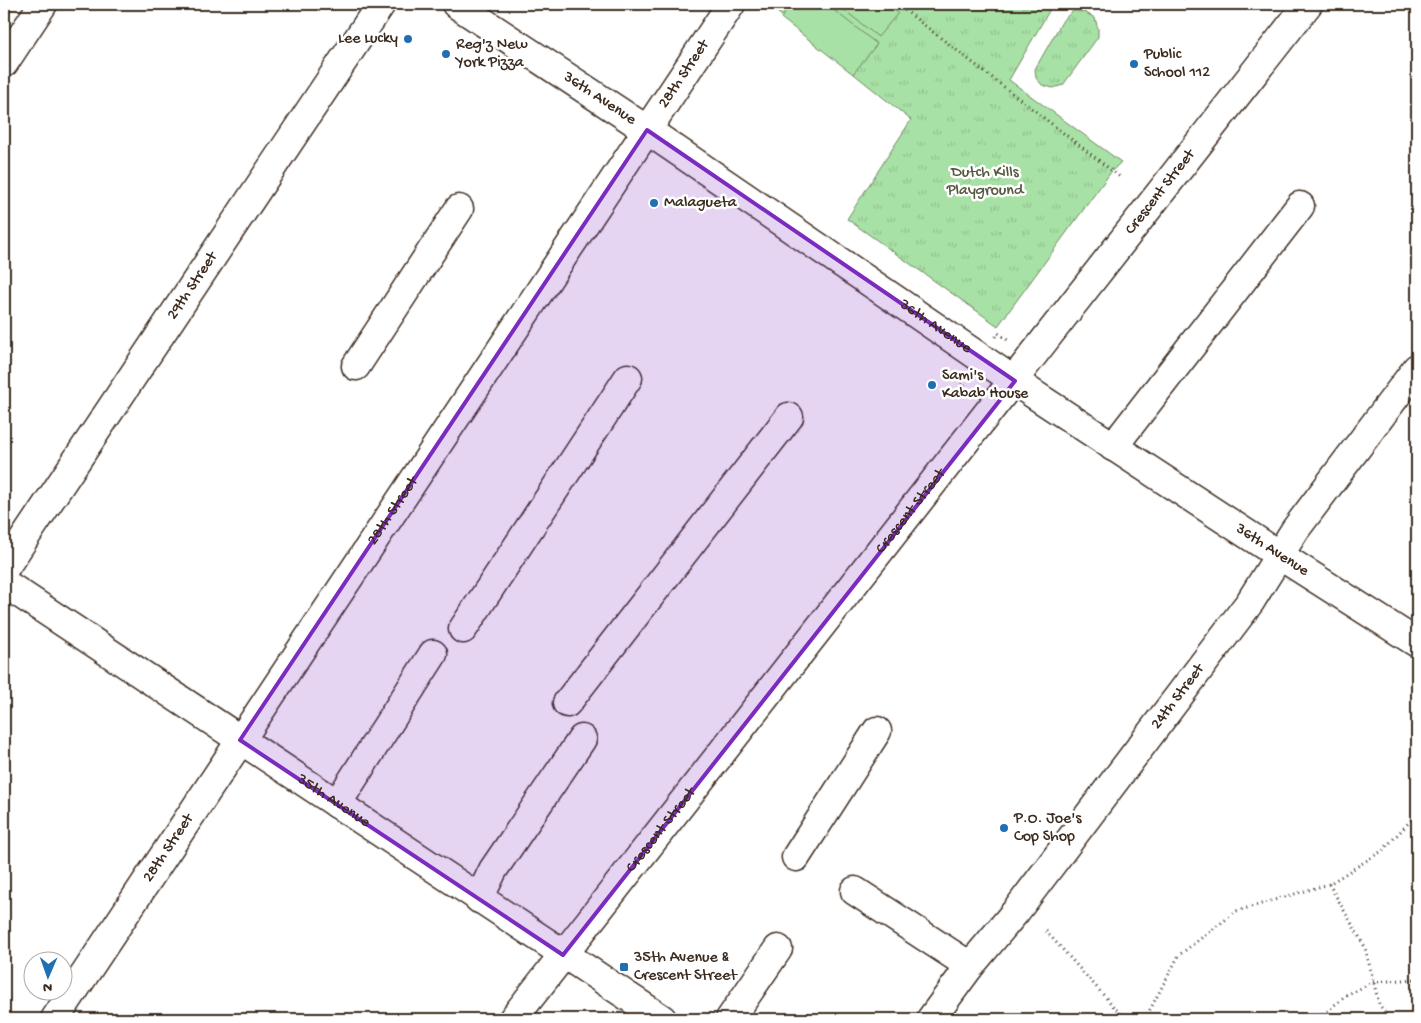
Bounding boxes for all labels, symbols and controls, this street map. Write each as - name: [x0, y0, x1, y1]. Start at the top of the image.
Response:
- place label: Lee Lucky: [338, 30, 398, 49]
- marker: Lee Lucky: [402, 33, 414, 45]
- street label: 28th Street: [655, 35, 715, 112]
- place label: Reg'z New York Pizza: [454, 36, 528, 73]
- place label: Public School 112: [1143, 46, 1210, 83]
- marker: Reg'z New York Pizza: [440, 48, 452, 60]
- marker: Public School 112: [1128, 58, 1140, 70]
- street label: 36th Avenue: [559, 67, 640, 130]
- street label: Crescent Street: [1121, 145, 1201, 239]
- park label: Dutch Kills Playground: [946, 164, 1025, 201]
- place label: Malagueta: [664, 194, 738, 213]
- marker: Malagueta: [648, 197, 660, 209]
- street label: 29th Street: [163, 247, 223, 324]
- street label: 36th Avenue: [895, 295, 976, 359]
- place label: Sami's Kabab House: [942, 367, 1029, 404]
- marker: Sami's Kabab House: [926, 379, 938, 391]
- street label: Crescent Street: [872, 464, 951, 558]
- street label: 28th Street: [364, 472, 424, 549]
- street label: 36th Avenue: [1231, 519, 1313, 581]
- street label: 24th Street: [1147, 659, 1210, 733]
- street label: 35th Avenue: [292, 770, 374, 833]
- street label: Crescent Street: [622, 783, 701, 877]
- street label: 28th Street: [139, 809, 199, 886]
- place label: P.O. Joe's Cop Shop: [1013, 810, 1082, 847]
- marker: P.O. Joe's Cop Shop: [998, 822, 1010, 834]
- place label: 35th Avenue & Crescent Street: [633, 949, 738, 986]
- north arrow: [22, 950, 72, 1000]
- marker: 35th Avenue & Crescent Street: [618, 961, 630, 973]
- text: N: [43, 978, 52, 995]

